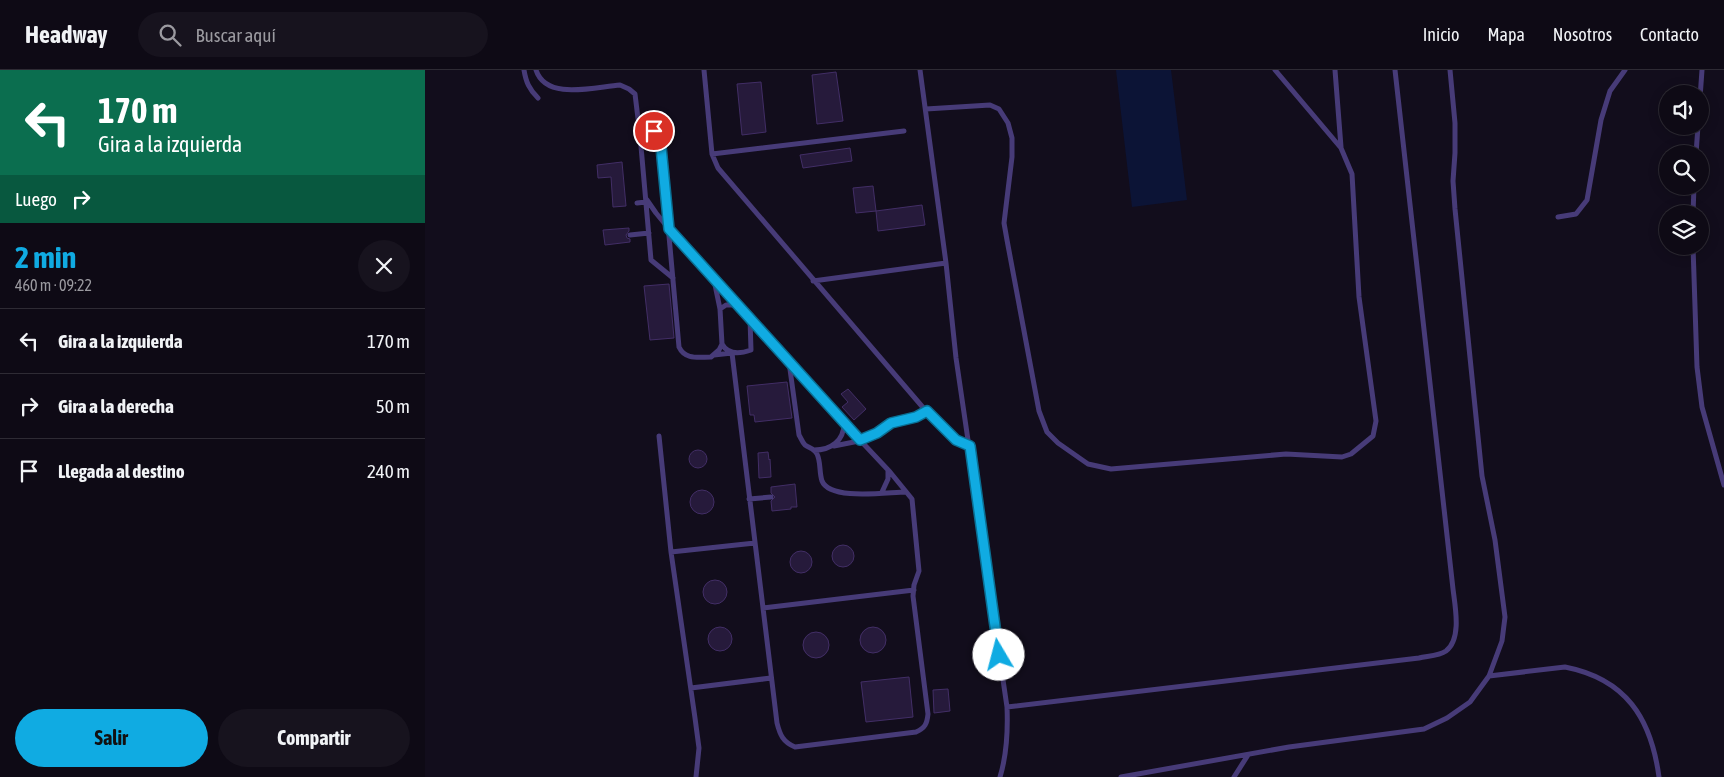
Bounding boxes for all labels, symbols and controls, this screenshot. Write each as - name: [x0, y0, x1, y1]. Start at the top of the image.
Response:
- search box: [138, 12, 488, 57]
- text: Headway: [25, 21, 108, 48]
- icon: search: [156, 21, 184, 49]
- text: Buscar aquí: [196, 24, 276, 46]
- text: Inicio: [1423, 24, 1459, 45]
- text: Mapa: [1487, 24, 1525, 45]
- text: Nosotros: [1553, 24, 1612, 45]
- text: Contacto: [1640, 24, 1699, 45]
- map controls: [1659, 85, 1709, 255]
- button: sound: [1659, 85, 1709, 135]
- icon: left: [15, 90, 80, 155]
- text: 170 m: [98, 90, 177, 130]
- pin: [633, 110, 675, 152]
- icon: arrive: [640, 117, 668, 145]
- text: Gira a la izquierda: [98, 131, 242, 157]
- button: search: [1659, 145, 1709, 195]
- icon: right: [67, 185, 95, 213]
- text: Luego: [15, 188, 57, 210]
- button: layers: [1659, 205, 1709, 255]
- text: 2 min: [15, 240, 76, 274]
- button: close: [358, 240, 410, 292]
- text: 460 m · 09:22: [15, 276, 92, 294]
- icon: left: [15, 327, 43, 355]
- text: Gira a la izquierda: [58, 330, 183, 352]
- text: 170 m: [367, 330, 410, 352]
- icon: right: [15, 392, 43, 420]
- text: Gira a la derecha: [58, 395, 174, 417]
- text: 50 m: [376, 395, 410, 417]
- icon: arrive: [15, 457, 43, 485]
- text: Llegada al destino: [58, 460, 185, 482]
- text: 240 m: [367, 460, 410, 482]
- position arrow: [972, 628, 1024, 680]
- button: Salir: [15, 709, 208, 767]
- button: Compartir: [218, 709, 410, 767]

